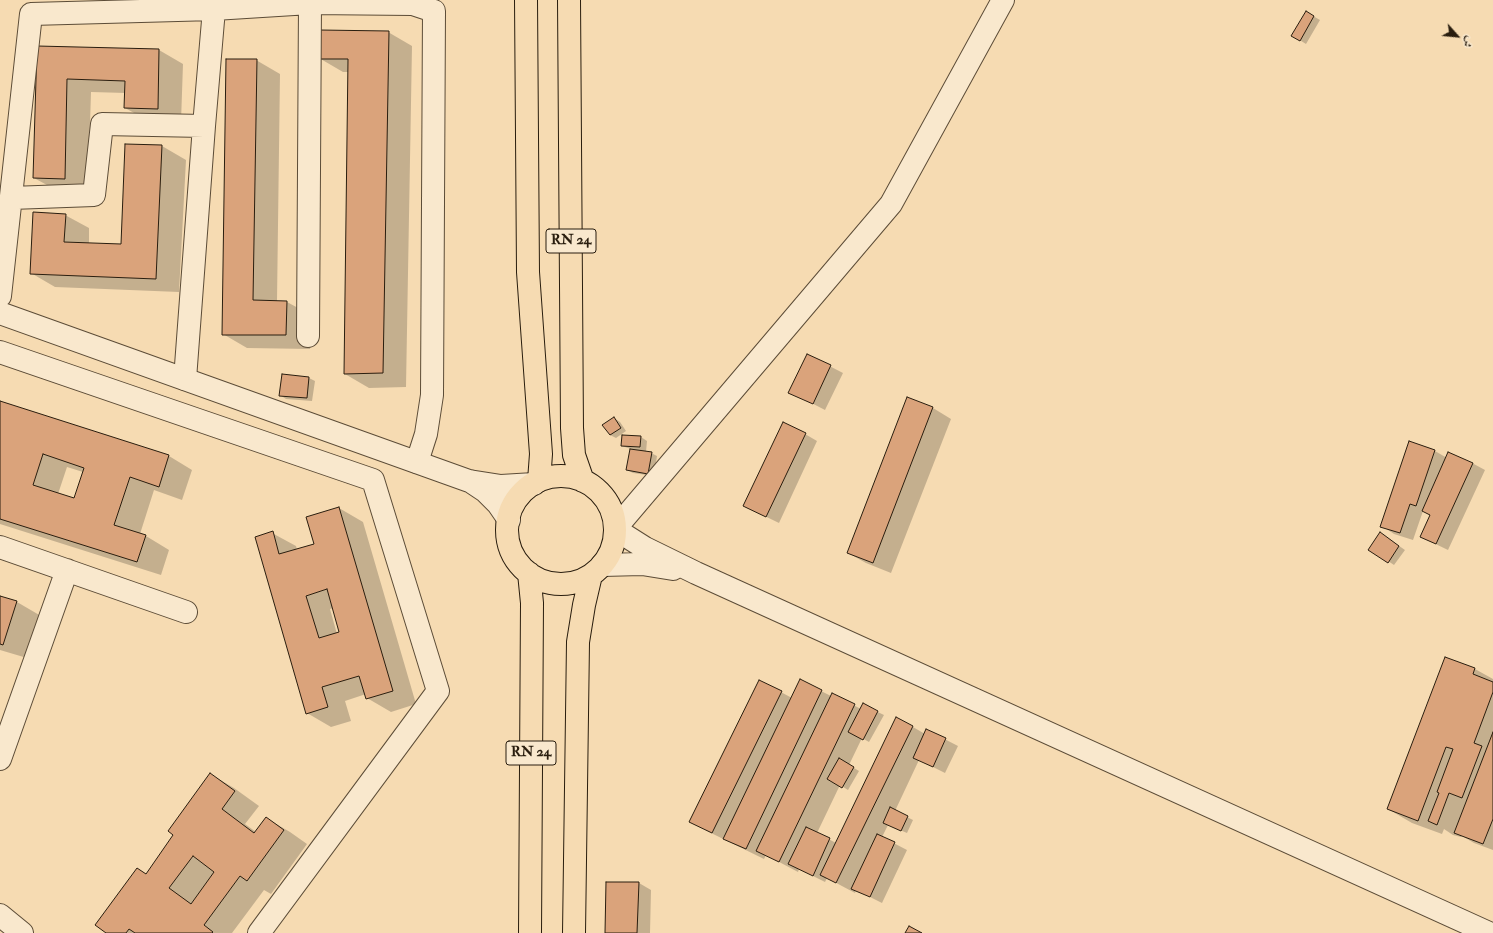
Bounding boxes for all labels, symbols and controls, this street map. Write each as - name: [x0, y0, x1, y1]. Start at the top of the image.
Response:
- north arrow: [1437, 16, 1477, 56]
- text: ش: [1460, 34, 1476, 49]
- road number: RN 24: [546, 229, 596, 253]
- road number: RN 24: [506, 741, 556, 765]

